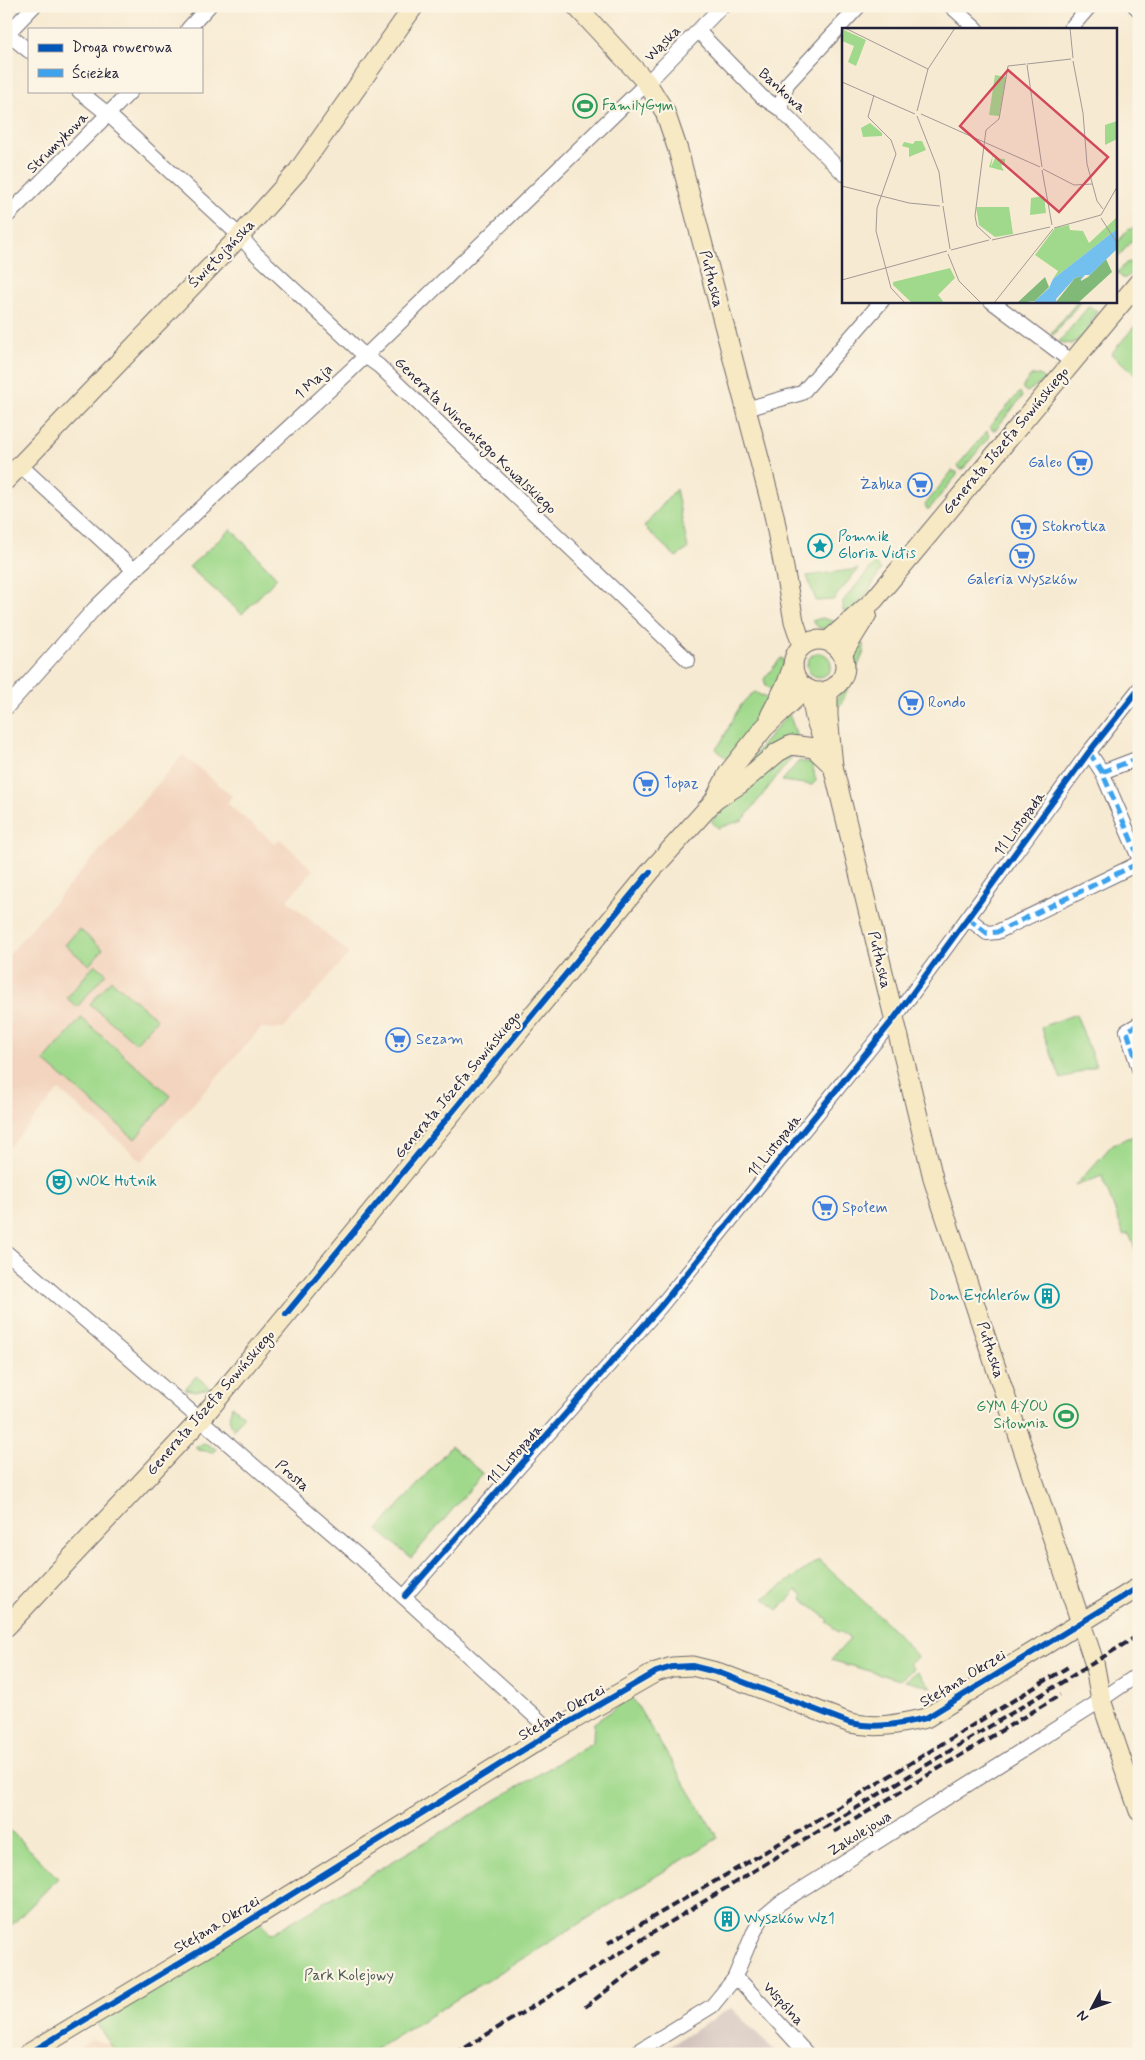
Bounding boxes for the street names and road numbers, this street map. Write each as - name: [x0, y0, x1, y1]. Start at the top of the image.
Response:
- street label: Wąska: [640, 21, 686, 67]
- street label: Bankowa: [754, 64, 811, 119]
- street label: Strumykowa: [23, 107, 94, 178]
- street label: Świętojańska: [184, 215, 260, 293]
- street label: Pułtuska: [694, 248, 728, 310]
- street label: Generała Wincentego Kowalskiego: [389, 353, 561, 520]
- street label: 1 Maja: [291, 360, 337, 404]
- street label: Generała Józefa Sowińskiego: [938, 363, 1075, 520]
- street label: 11 Listopada: [990, 787, 1051, 860]
- street label: Pułtuska: [863, 929, 895, 991]
- street label: Generała Józefa Sowińskiego: [390, 1007, 527, 1164]
- street label: 11 Listopada: [743, 1110, 807, 1182]
- street label: Pułtuska: [971, 1319, 1009, 1381]
- street label: Generała Józefa Sowińskiego: [142, 1326, 281, 1481]
- street label: 11 Listopada: [482, 1420, 548, 1490]
- street label: Prosta: [271, 1456, 313, 1496]
- street label: Stefana Okrzei: [916, 1645, 1010, 1713]
- street label: Stefana Okrzei: [515, 1680, 609, 1746]
- street label: Zakolejowa: [824, 1807, 896, 1861]
- street label: Stefana Okrzei: [170, 1891, 264, 1959]
- street label: Wspólna: [758, 1978, 808, 2030]

